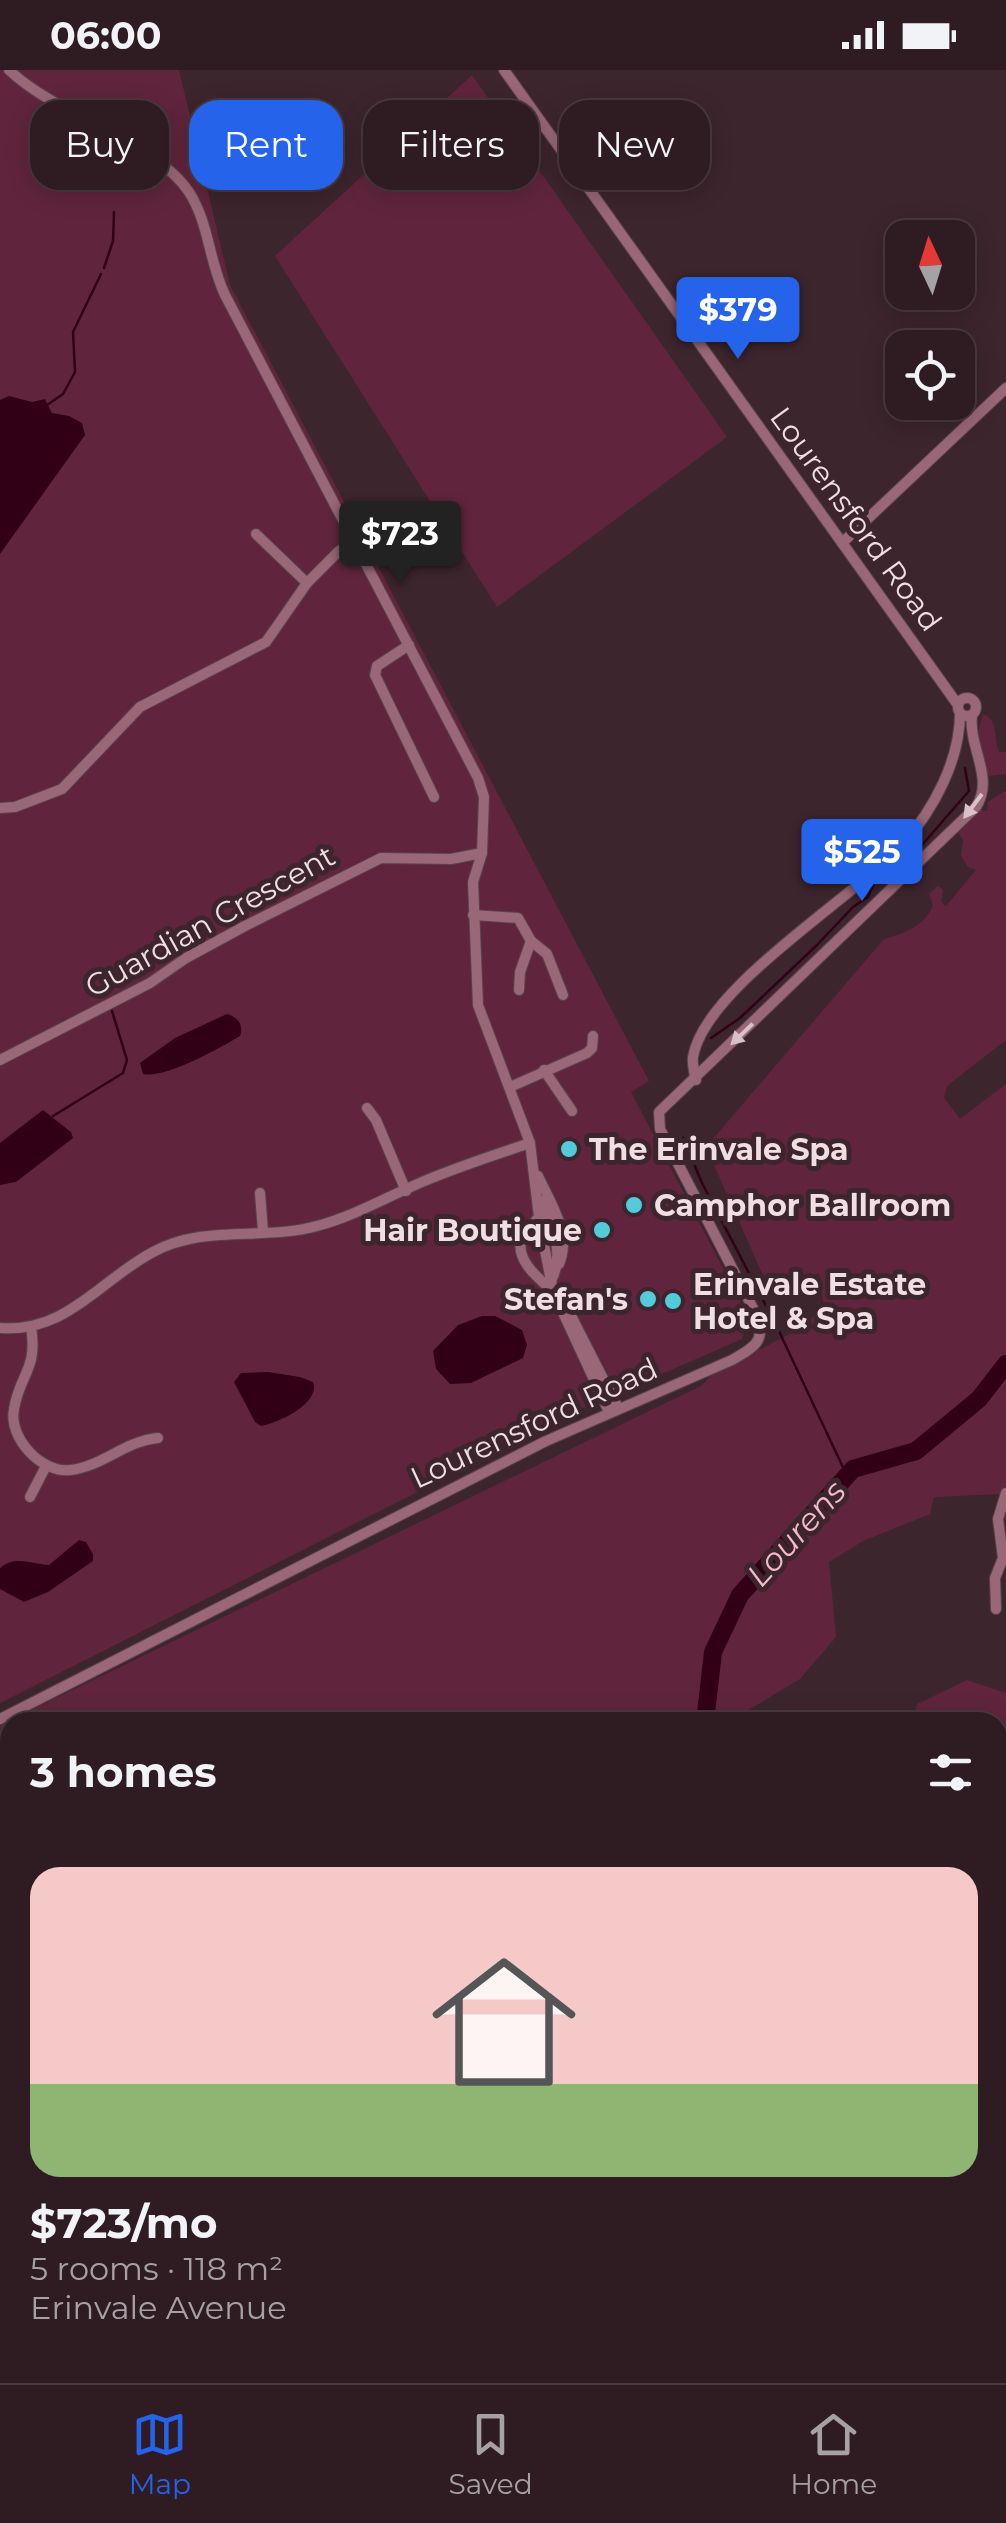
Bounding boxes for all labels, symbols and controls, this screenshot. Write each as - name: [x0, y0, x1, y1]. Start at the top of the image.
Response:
- text: 06:00: [50, 12, 162, 59]
- chip: Buy: [30, 100, 169, 190]
- chip: Rent: [189, 100, 343, 190]
- chip: Filters: [363, 100, 539, 190]
- chip: New: [559, 100, 710, 190]
- north arrow: [885, 220, 975, 310]
- map controls: [885, 220, 975, 420]
- pin: $379: [679, 277, 797, 362]
- text: $379: [698, 290, 778, 329]
- button: locate: [885, 330, 975, 420]
- street label: Lourensford Road: [762, 400, 950, 638]
- pin: $723: [341, 501, 459, 586]
- text: $723: [361, 514, 439, 553]
- one-way arrow: [963, 793, 984, 819]
- pin: $525: [803, 819, 921, 904]
- text: $525: [823, 832, 901, 871]
- street label: Guardian Crescent: [79, 837, 341, 1005]
- one-way arrow: [731, 1022, 755, 1045]
- place label: The Erinvale Spa: [589, 1131, 849, 1168]
- marker: The Erinvale Spa: [558, 1138, 580, 1160]
- place label: Camphor Ballroom: [654, 1187, 951, 1224]
- marker: Camphor Ballroom: [623, 1194, 645, 1216]
- place label: Hair Boutique: [363, 1212, 582, 1249]
- marker: Hair Boutique: [591, 1219, 613, 1241]
- place label: Erinvale Estate Hotel & Spa: [693, 1266, 926, 1337]
- place label: Stefan's: [504, 1281, 628, 1318]
- marker: Stefan's: [637, 1288, 659, 1310]
- marker: Erinvale Estate Hotel & Spa: [662, 1290, 684, 1312]
- street label: Lourensford Road: [405, 1350, 663, 1496]
- water label: Lourens: [738, 1472, 854, 1594]
- icon: filters: [923, 1745, 978, 1800]
- text: 3 homes: [30, 1746, 216, 1798]
- icon: home: [414, 1932, 594, 2112]
- text: $723/mo: [30, 2197, 218, 2249]
- text: 5 rooms · 118 m²: [30, 2249, 283, 2288]
- text: Erinvale Avenue: [30, 2288, 287, 2327]
- tab: Map: [129, 2407, 191, 2501]
- tab: Saved: [449, 2407, 533, 2501]
- tab: Home: [790, 2407, 877, 2501]

